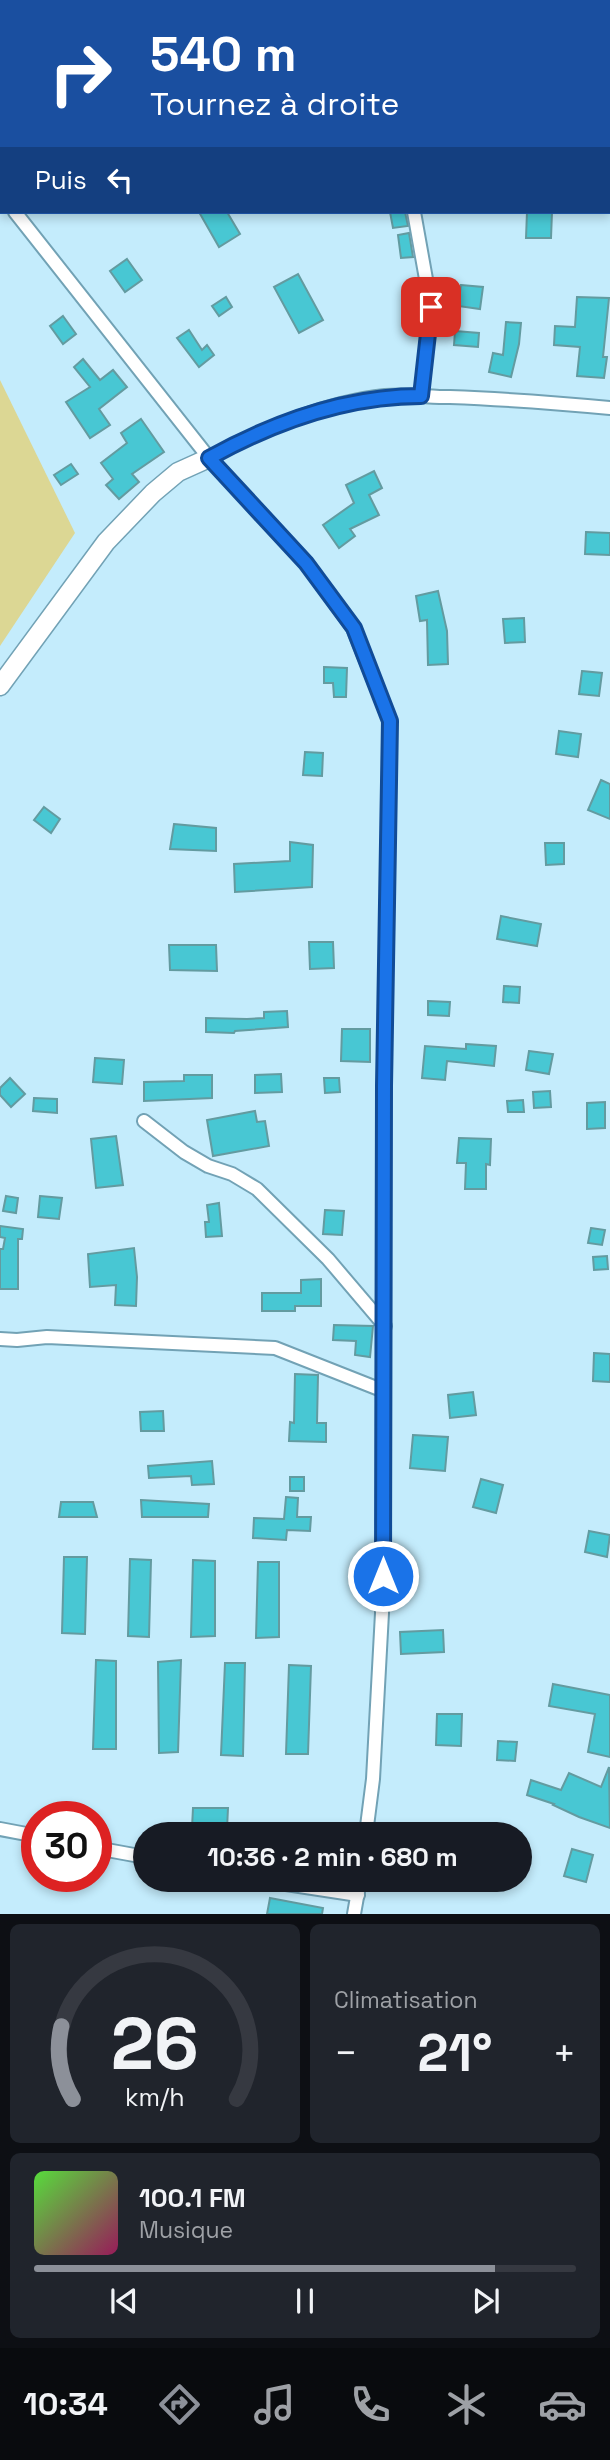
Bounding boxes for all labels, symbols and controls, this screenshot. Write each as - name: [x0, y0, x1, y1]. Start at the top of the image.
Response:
- text: 540 m: [150, 23, 297, 85]
- icon: right: [35, 28, 126, 119]
- text: Tournez à droite: [150, 84, 399, 124]
- icon: left: [101, 161, 139, 199]
- text: Puis: [35, 163, 87, 197]
- pin: [401, 277, 461, 337]
- icon: arrive: [412, 288, 450, 326]
- position arrow: [346, 1539, 420, 1613]
- speed limit sign: 30: [21, 1801, 112, 1892]
- text: 10:36 · 2 min · 680 m: [207, 1840, 458, 1874]
- text: Climatisation: [334, 1985, 478, 2015]
- text: 26: [111, 1998, 199, 2091]
- text: 21°: [418, 2020, 492, 2086]
- text: −: [334, 2029, 358, 2077]
- text: +: [552, 2029, 576, 2077]
- text: km/h: [125, 2081, 185, 2113]
- text: 100.1 FM: [139, 2181, 246, 2215]
- text: Musique: [139, 2215, 233, 2245]
- icon: previous: [105, 2282, 143, 2320]
- icon: pause: [286, 2282, 324, 2320]
- icon: next: [467, 2282, 505, 2320]
- icon: directions: [155, 2380, 204, 2429]
- icon: music: [250, 2380, 299, 2429]
- icon: phone: [346, 2380, 395, 2429]
- icon: climate: [442, 2380, 491, 2429]
- icon: car: [538, 2380, 587, 2429]
- text: 10:34: [23, 2384, 108, 2424]

